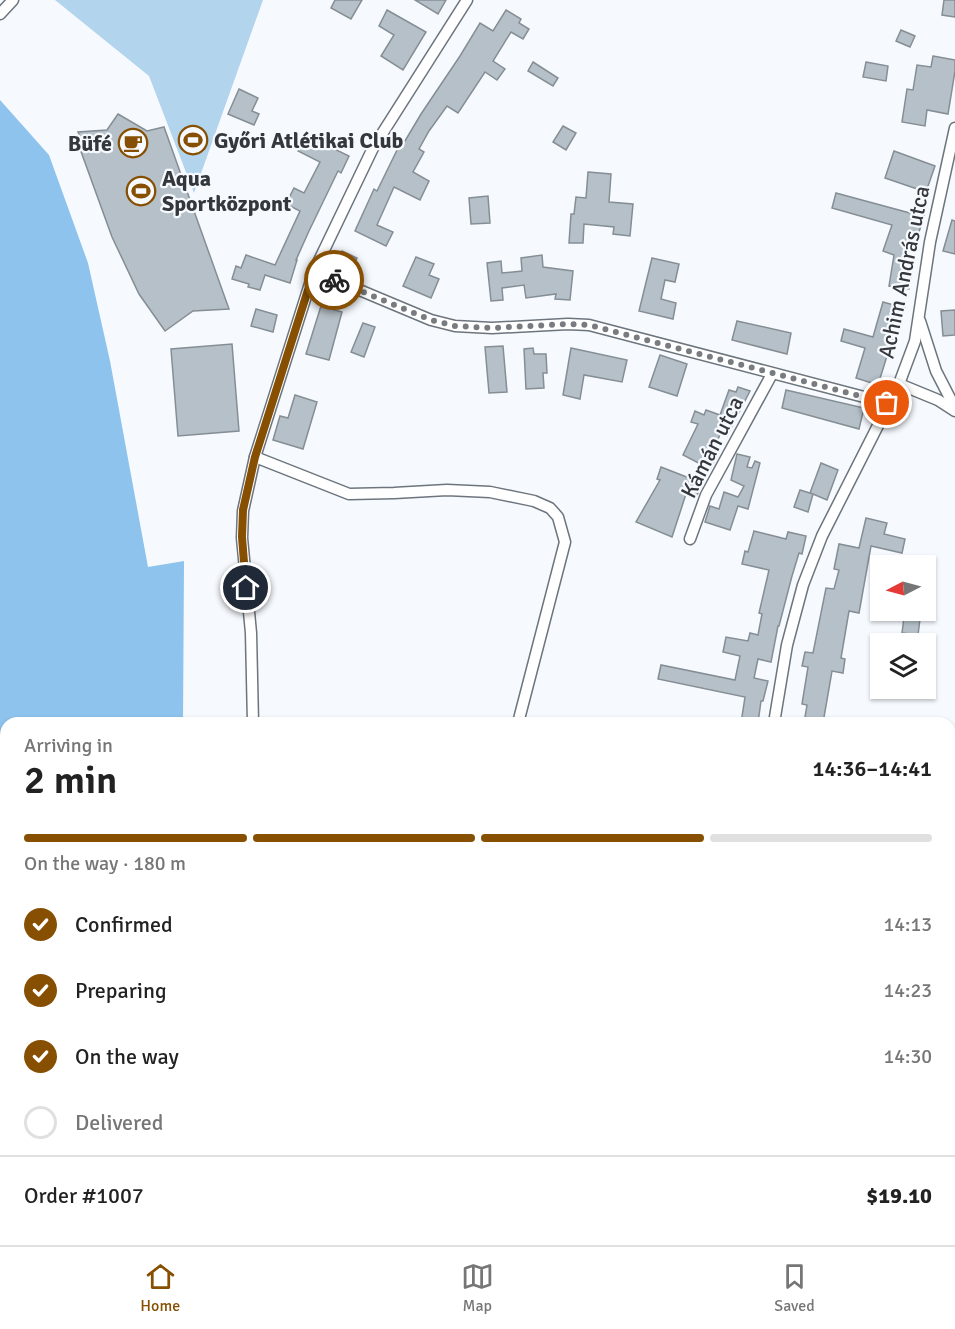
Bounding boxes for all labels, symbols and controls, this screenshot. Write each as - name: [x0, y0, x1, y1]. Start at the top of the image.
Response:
- sports icon: Győri Atlétikai Club: [177, 124, 209, 156]
- cafe icon: Büfé: [117, 127, 149, 159]
- place label: Győri Atlétikai Club: [214, 127, 404, 154]
- place label: Büfé: [68, 130, 112, 157]
- place label: Aqua Sportközpont: [162, 165, 291, 217]
- sports icon: Aqua Sportközpont: [125, 175, 157, 207]
- street label: Achim András utca: [873, 183, 935, 361]
- courier: [304, 250, 364, 310]
- icon: bike: [318, 264, 351, 297]
- pin: [861, 377, 912, 428]
- icon: bag: [870, 386, 903, 419]
- street label: Kámán utca: [675, 391, 749, 503]
- north arrow: [870, 555, 936, 621]
- map controls: [870, 555, 936, 699]
- pin: [220, 562, 271, 613]
- icon: home: [229, 571, 262, 604]
- button: layers: [870, 633, 936, 699]
- text: Arriving in: [24, 733, 113, 758]
- text: 14:36–14:41: [813, 755, 932, 782]
- text: 2 min: [24, 756, 117, 804]
- text: On the way · 180 m: [24, 851, 186, 876]
- icon: check: [24, 908, 57, 941]
- text: Confirmed: [75, 911, 173, 938]
- text: 14:13: [883, 912, 932, 937]
- icon: check: [24, 974, 57, 1007]
- text: Preparing: [75, 977, 167, 1004]
- text: 14:23: [883, 978, 932, 1003]
- icon: check: [24, 1040, 57, 1073]
- text: On the way: [75, 1043, 179, 1070]
- text: 14:30: [883, 1044, 932, 1069]
- text: Delivered: [75, 1109, 163, 1136]
- text: Order #1007: [24, 1182, 144, 1209]
- text: $19.10: [866, 1182, 932, 1209]
- tab: Home: [140, 1260, 180, 1316]
- tab: Map: [461, 1260, 494, 1316]
- tab: Saved: [774, 1260, 815, 1316]

